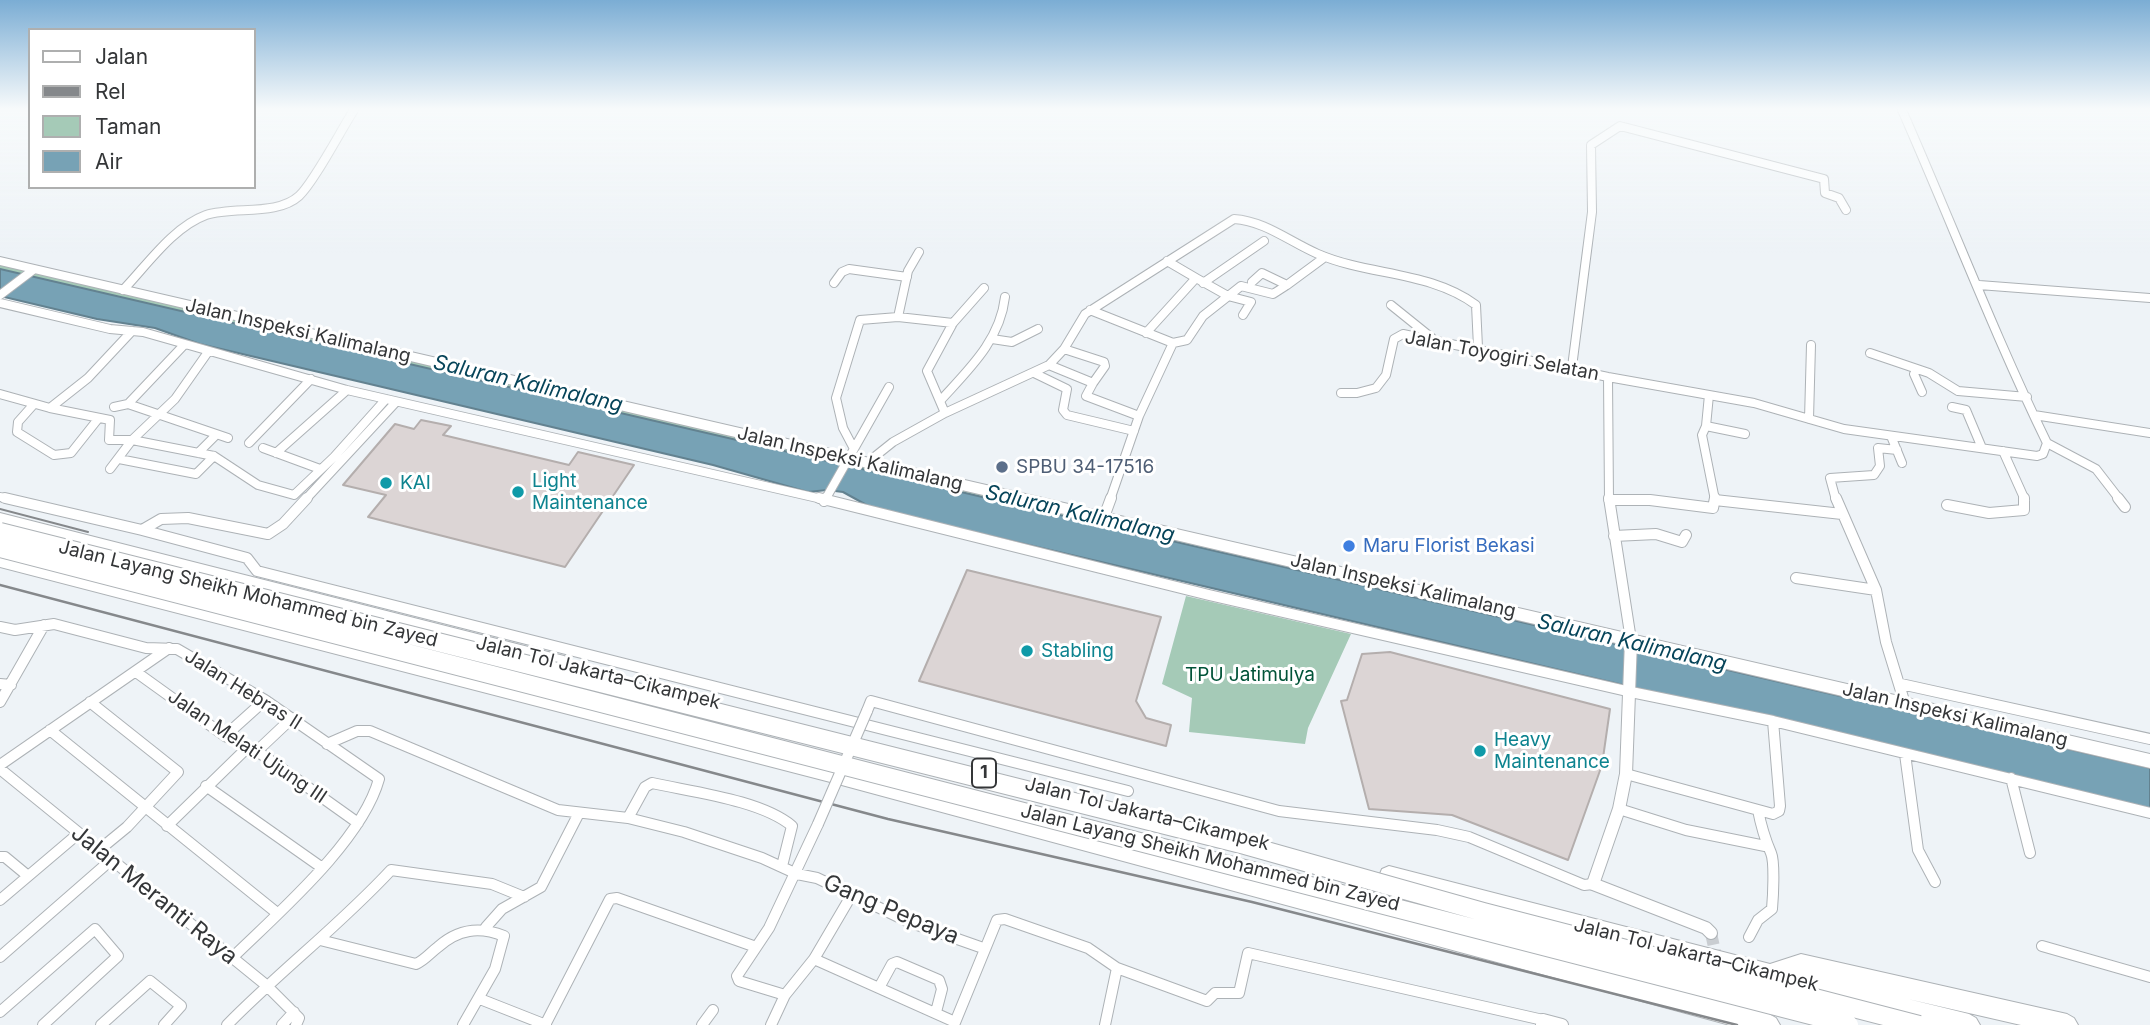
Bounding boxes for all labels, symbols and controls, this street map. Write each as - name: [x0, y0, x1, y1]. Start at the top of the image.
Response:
- legend: [28, 28, 256, 189]
- text: Jalan: [95, 44, 148, 69]
- text: Rel: [95, 79, 126, 104]
- text: Taman: [95, 114, 161, 139]
- text: Air: [95, 149, 123, 174]
- street label: Jalan Inspeksi Kalimalang: [183, 294, 413, 368]
- street label: Jalan Toyogiri Selatan: [1403, 326, 1601, 386]
- water label: Saluran Kalimalang: [431, 350, 625, 418]
- street label: Jalan Inspeksi Kalimalang: [735, 422, 965, 496]
- place label: SPBU 34-17516: [1016, 456, 1154, 478]
- marker: SPBU 34-17516: [994, 459, 1010, 475]
- place label: Light Maintenance: [532, 470, 648, 514]
- place label: KAI: [400, 472, 431, 494]
- marker: KAI: [378, 475, 394, 491]
- water label: Saluran Kalimalang: [983, 480, 1177, 548]
- marker: Light Maintenance: [510, 484, 526, 500]
- place label: Maru Florist Bekasi: [1363, 535, 1535, 557]
- street label: Jalan Layang Sheikh Mohammed bin Zayed: [56, 536, 440, 652]
- marker: Maru Florist Bekasi: [1341, 538, 1357, 554]
- street label: Jalan Inspeksi Kalimalang: [1288, 549, 1518, 623]
- water label: Saluran Kalimalang: [1535, 609, 1729, 677]
- street label: Jalan Tol Jakarta–Cikampek: [473, 632, 723, 714]
- place label: Stabling: [1041, 640, 1114, 662]
- marker: Stabling: [1019, 643, 1035, 659]
- street label: Jalan Hebras II: [180, 645, 306, 735]
- park label: TPU Jatimulya: [1185, 664, 1315, 686]
- street label: Jalan Inspeksi Kalimalang: [1840, 678, 2070, 752]
- street label: Jalan Melati Ujung III: [163, 685, 331, 809]
- place label: Heavy Maintenance: [1494, 729, 1610, 773]
- marker: Heavy Maintenance: [1472, 743, 1488, 759]
- road number: 1: [972, 758, 996, 788]
- street label: Jalan Tol Jakarta–Cikampek: [1022, 773, 1272, 855]
- street label: Jalan Layang Sheikh Mohammed bin Zayed: [1018, 800, 1402, 916]
- street label: Jalan Meranti Raya: [65, 819, 243, 971]
- street label: Gang Pepaya: [819, 869, 963, 951]
- street label: Jalan Tol Jakarta–Cikampek: [1571, 914, 1821, 996]

